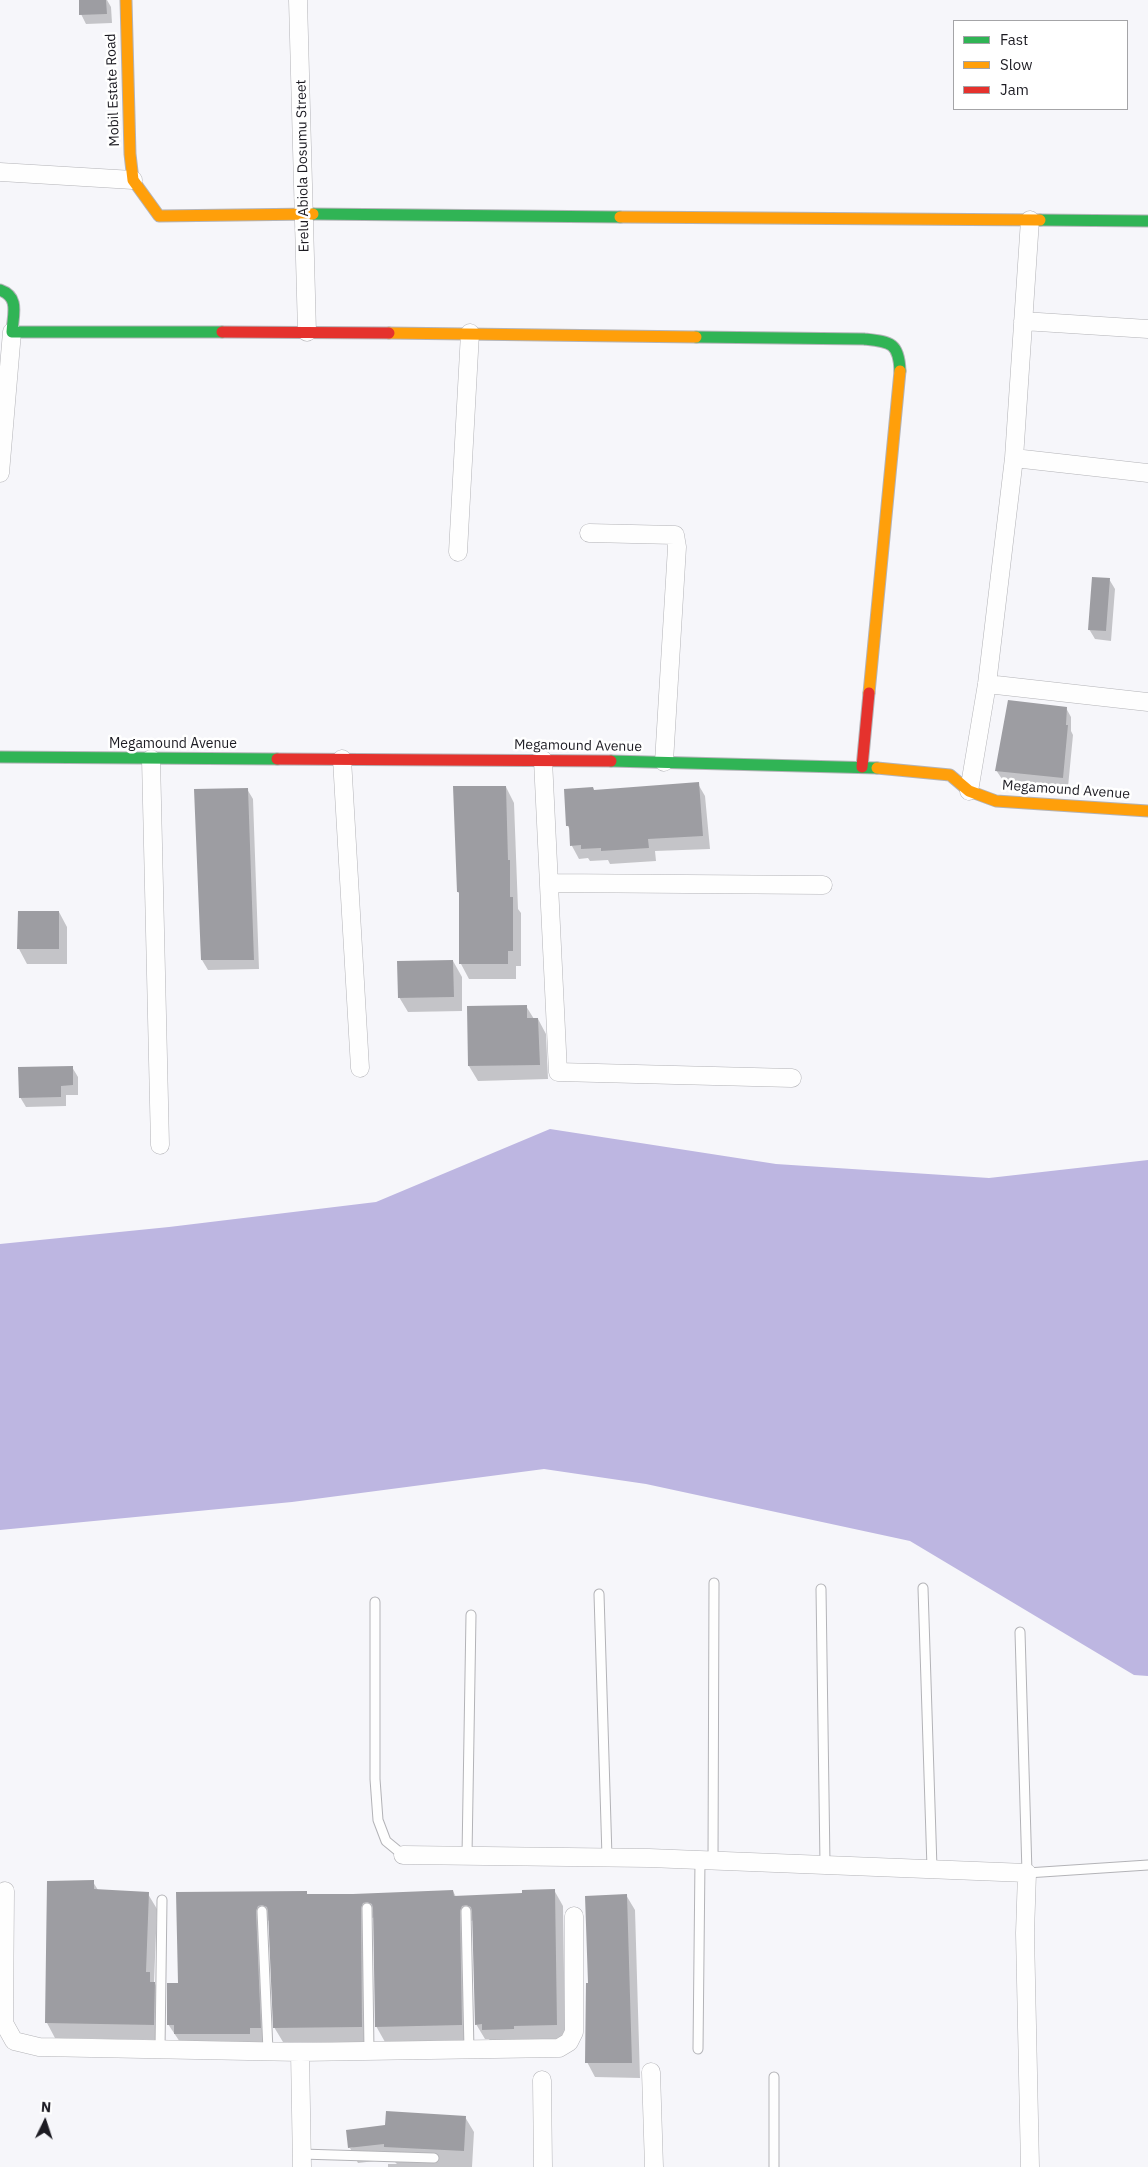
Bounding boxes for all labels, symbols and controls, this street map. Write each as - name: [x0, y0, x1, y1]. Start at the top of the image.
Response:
- legend: [953, 20, 1128, 110]
- text: Fast: [1000, 30, 1028, 49]
- street label: Mobil Estate Road: [103, 33, 123, 147]
- text: Slow: [1000, 55, 1033, 74]
- street label: Erelu Abiola Dosumu Street: [293, 79, 313, 253]
- text: Jam: [1000, 80, 1029, 99]
- street label: Megamound Avenue: [109, 736, 237, 752]
- street label: Megamound Avenue: [514, 736, 642, 756]
- street label: Megamound Avenue: [1002, 777, 1130, 803]
- north arrow: [20, 2097, 70, 2147]
- text: N: [40, 2098, 52, 2116]

